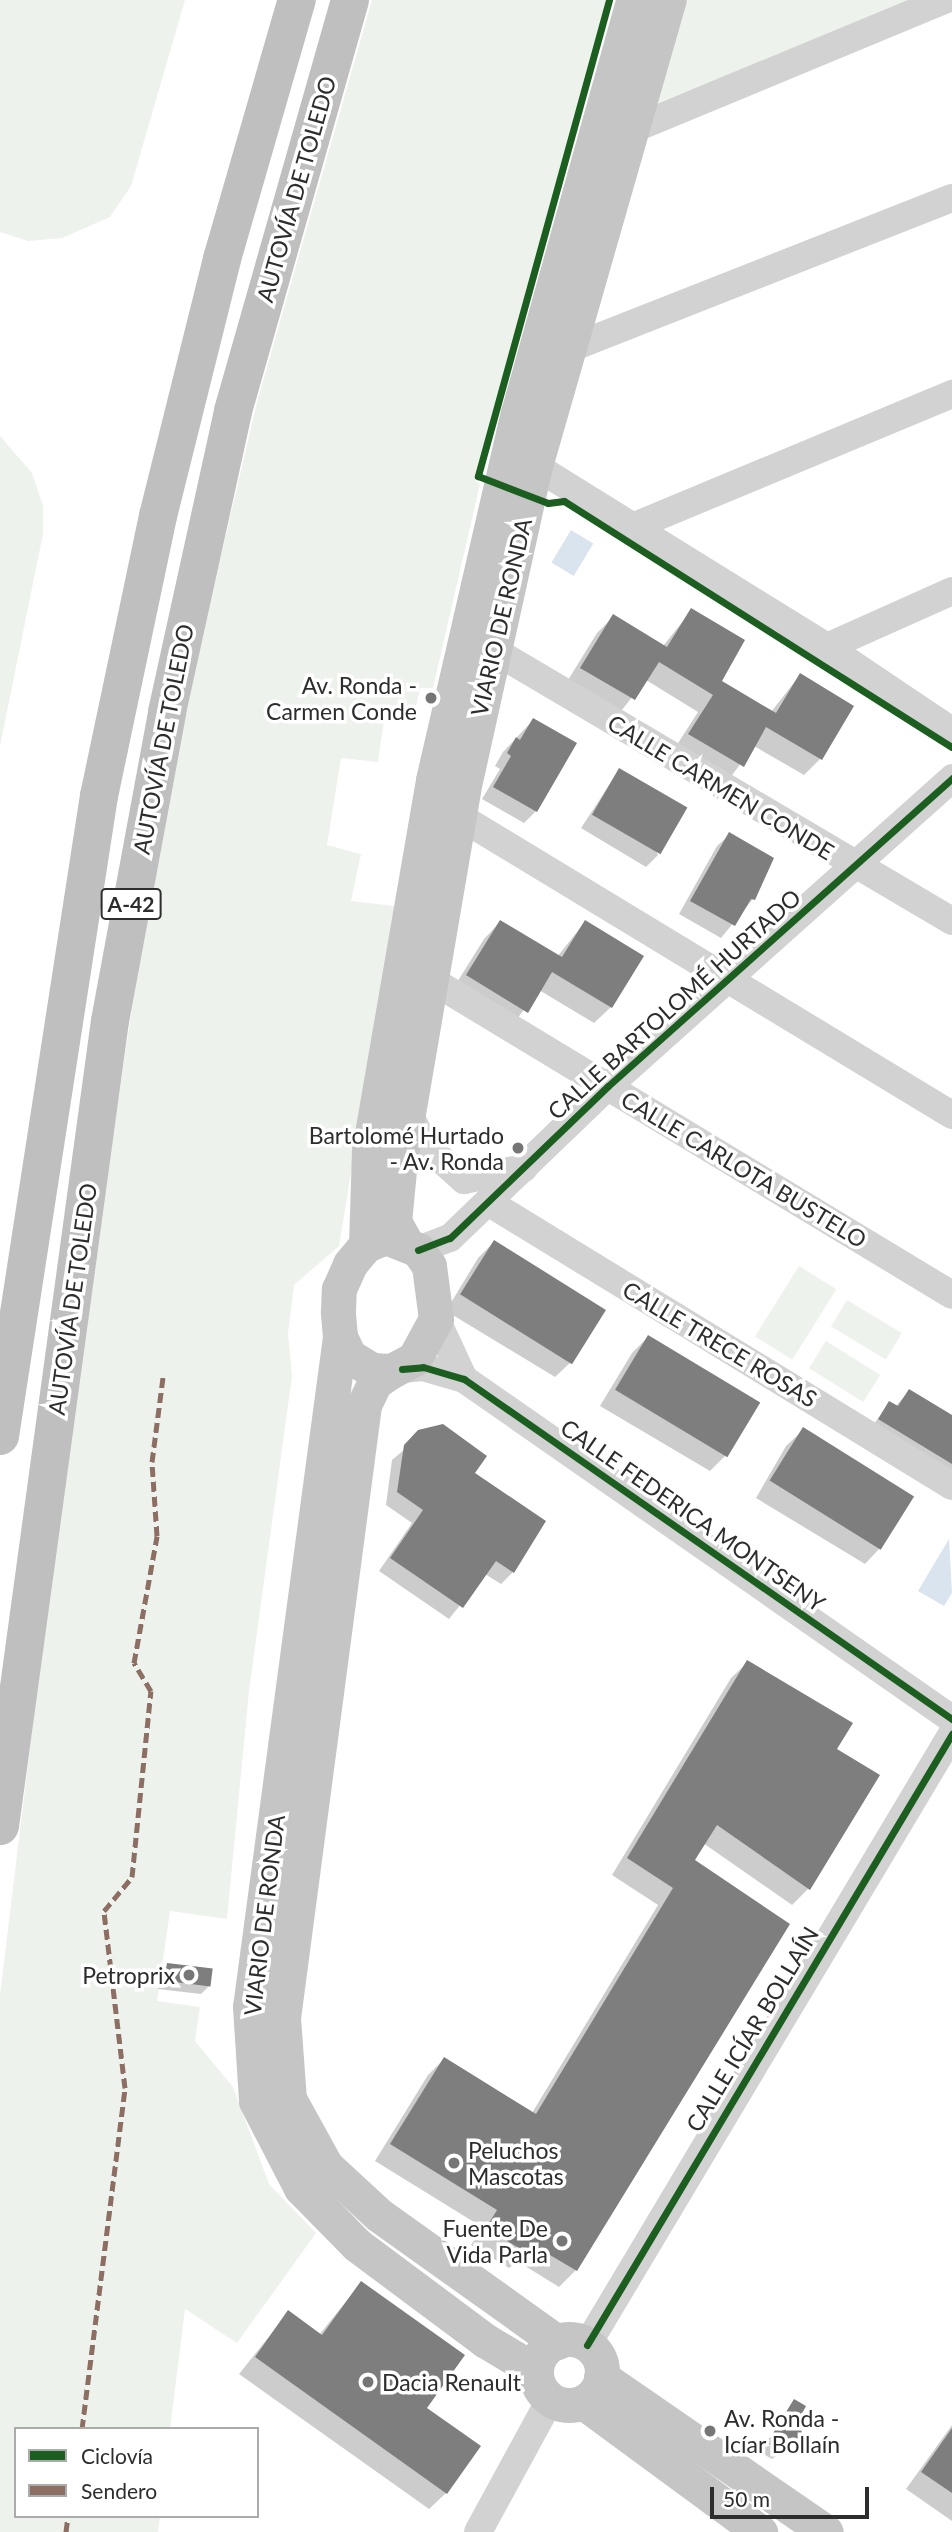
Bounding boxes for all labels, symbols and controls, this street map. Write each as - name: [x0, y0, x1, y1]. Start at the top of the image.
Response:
- street label: AUTOVÍA DE TOLEDO: [250, 72, 342, 306]
- street label: VIARIO DE RONDA: [465, 515, 537, 719]
- street label: AUTOVÍA DE TOLEDO: [127, 621, 199, 857]
- place label: Av. Ronda - Carmen Conde: [266, 671, 417, 725]
- marker: Av. Ronda - Carmen Conde: [423, 690, 439, 706]
- street label: CALLE CARMEN CONDE: [603, 708, 839, 866]
- street label: CALLE BARTOLOMÉ HURTADO: [542, 883, 806, 1125]
- road number: A-42: [100, 886, 162, 922]
- street label: CALLE CARLOTA BUSTELO: [616, 1085, 872, 1253]
- place label: Bartolomé Hurtado - Av. Ronda: [309, 1121, 504, 1175]
- marker: Bartolomé Hurtado - Av. Ronda: [510, 1140, 526, 1156]
- street label: AUTOVÍA DE TOLEDO: [42, 1181, 102, 1417]
- street label: CALLE TRECE ROSAS: [618, 1275, 822, 1413]
- street label: CALLE FEDERICA MONTSENY: [555, 1413, 831, 1617]
- street label: VIARIO DE RONDA: [238, 1813, 290, 2017]
- street label: CALLE ICÍAR BOLLAÍN: [680, 1921, 824, 2137]
- place label: Petroprix: [82, 1961, 175, 1989]
- marker: Petroprix: [181, 1967, 197, 1983]
- place label: Peluchos Mascotas: [468, 2136, 564, 2190]
- marker: Peluchos Mascotas: [446, 2155, 462, 2171]
- place label: Fuente De Vida Parla: [443, 2214, 548, 2268]
- marker: Fuente De Vida Parla: [554, 2233, 570, 2249]
- place label: Dacia Renault: [382, 2368, 521, 2396]
- marker: Dacia Renault: [360, 2374, 376, 2390]
- place label: Av. Ronda - Icíar Bollaín: [724, 2404, 841, 2458]
- marker: Av. Ronda - Icíar Bollaín: [702, 2423, 718, 2439]
- legend: [14, 2427, 259, 2518]
- text: Ciclovía: [81, 2443, 153, 2468]
- scale bar: [714, 2472, 873, 2516]
- text: Sendero: [81, 2478, 157, 2503]
- text: 50 m: [723, 2486, 770, 2511]

